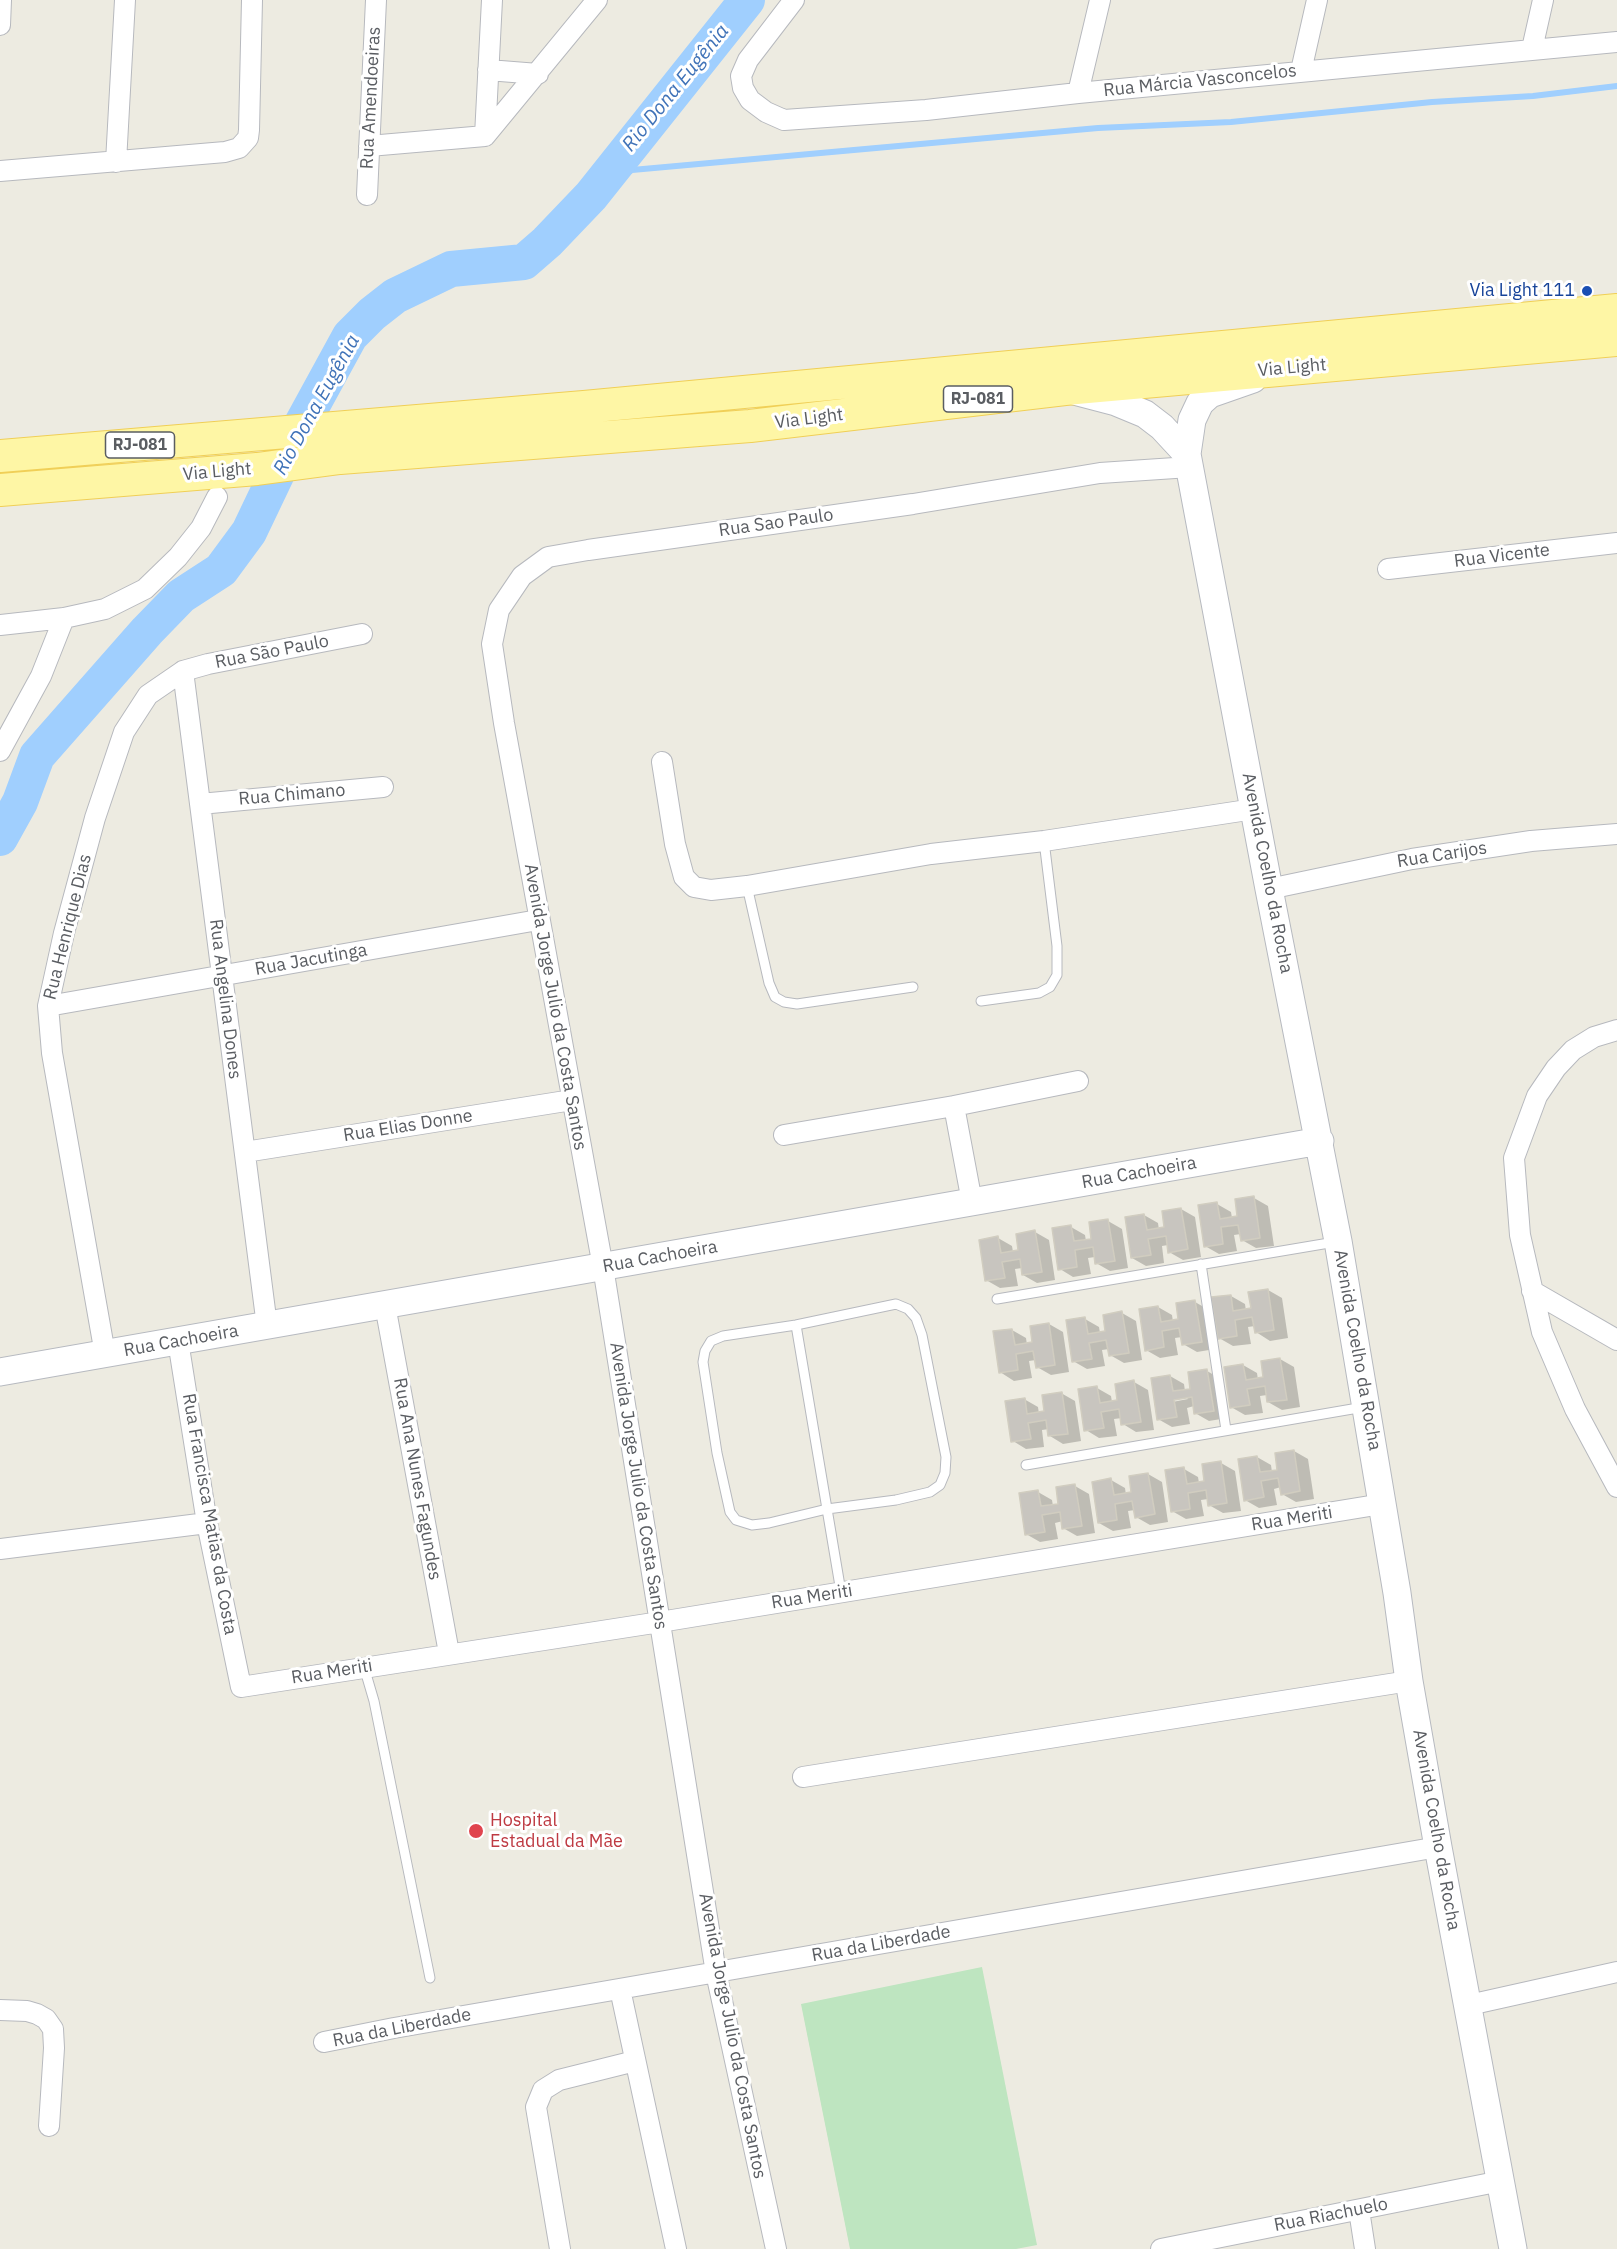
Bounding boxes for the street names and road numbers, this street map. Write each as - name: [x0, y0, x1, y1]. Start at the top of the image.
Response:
- street label: Rua Amendoeiras: [356, 26, 386, 170]
- street label: Rua Márcia Vasconcelos: [1102, 60, 1298, 102]
- street label: Via Light: [1257, 354, 1327, 382]
- road number: RJ-081: [944, 386, 1012, 412]
- street label: Via Light: [773, 404, 845, 434]
- road number: RJ-081: [106, 432, 174, 458]
- street label: Via Light: [182, 458, 252, 486]
- street label: Rua Sao Paulo: [717, 504, 835, 542]
- street label: Rua Vicente: [1453, 539, 1551, 573]
- street label: Rua São Paulo: [213, 630, 331, 674]
- street label: Avenida Coelho da Rocha: [1237, 771, 1297, 975]
- street label: Rua Chimano: [238, 780, 346, 810]
- street label: Rua Carijos: [1395, 837, 1489, 873]
- street label: Rua Henrique Dias: [39, 852, 97, 1002]
- street label: Avenida Jorge Julio da Costa Santos: [519, 862, 591, 1152]
- street label: Rua Angelina Dones: [204, 918, 246, 1080]
- street label: Rua Jacutinga: [253, 939, 369, 981]
- street label: Rua Elias Donne: [342, 1105, 474, 1147]
- street label: Rua Cachoeira: [1080, 1152, 1198, 1194]
- street label: Rua Cachoeira: [601, 1236, 719, 1278]
- street label: Avenida Coelho da Rocha: [1329, 1248, 1385, 1452]
- street label: Rua Cachoeira: [122, 1320, 240, 1362]
- street label: Avenida Jorge Julio da Costa Santos: [605, 1341, 671, 1631]
- street label: Rua Ana Nunes Fagundes: [389, 1376, 445, 1582]
- street label: Rua Francisca Matias da Costa: [177, 1392, 241, 1636]
- street label: Rua Meriti: [1250, 1502, 1334, 1536]
- street label: Rua Meriti: [770, 1580, 854, 1614]
- street label: Rua Meriti: [290, 1655, 374, 1689]
- street label: Avenida Coelho da Rocha: [1408, 1728, 1464, 1932]
- street label: Avenida Jorge Julio da Costa Santos: [694, 1891, 770, 2181]
- street label: Rua da Liberdade: [810, 1921, 952, 1967]
- street label: Rua da Liberdade: [331, 2004, 473, 2052]
- street label: Rua Riachuelo: [1272, 2193, 1390, 2237]

